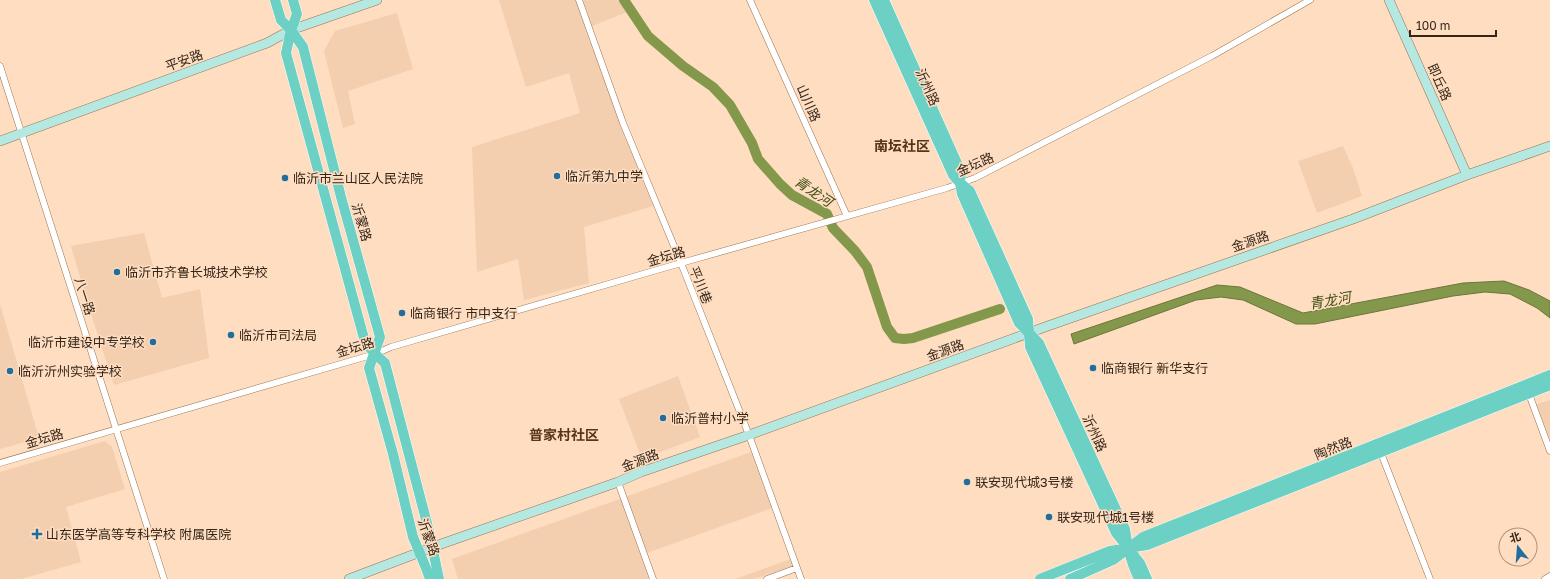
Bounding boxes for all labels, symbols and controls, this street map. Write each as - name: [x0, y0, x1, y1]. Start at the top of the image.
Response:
- scale bar: [1410, 12, 1496, 38]
- text: 100 m: [1416, 18, 1450, 33]
- street label: 平安路: [163, 46, 205, 74]
- street label: 即丘路: [1425, 61, 1455, 103]
- street label: 沂州路: [913, 66, 943, 108]
- street label: 山川路: [794, 82, 824, 124]
- district label: 南坛社区: [874, 137, 930, 154]
- street label: 金坛路: [954, 149, 996, 179]
- place label: 临沂第九中学: [565, 168, 643, 184]
- place label: 临沂市兰山区人民法院: [293, 170, 423, 186]
- marker: 临沂第九中学: [552, 171, 562, 181]
- water label: 青龙河: [792, 172, 839, 211]
- marker: 临沂市兰山区人民法院: [280, 173, 290, 183]
- street label: 沂蒙路: [349, 201, 375, 243]
- street label: 金源路: [1229, 227, 1271, 255]
- street label: 金坛路: [645, 243, 687, 269]
- place label: 临沂市齐鲁长城技术学校: [125, 264, 268, 280]
- street label: 平川巷: [686, 264, 716, 306]
- marker: 临沂市齐鲁长城技术学校: [112, 267, 122, 277]
- street label: 八一路: [71, 275, 99, 317]
- water label: 青龙河: [1308, 287, 1355, 312]
- place label: 临商银行 市中支行: [410, 305, 517, 321]
- marker: 临商银行 市中支行: [397, 308, 407, 318]
- place label: 临沂市司法局: [239, 327, 317, 343]
- marker: 临沂市司法局: [226, 330, 236, 340]
- place label: 临沂市建设中专学校: [28, 334, 145, 350]
- street label: 金坛路: [334, 334, 376, 360]
- street label: 金源路: [924, 336, 966, 364]
- marker: 临沂市建设中专学校: [148, 337, 158, 347]
- place label: 临商银行 新华支行: [1101, 360, 1208, 376]
- place label: 临沂沂州实验学校: [18, 363, 122, 379]
- marker: 临商银行 新华支行: [1088, 363, 1098, 373]
- marker: 临沂沂州实验学校: [5, 366, 15, 376]
- place label: 临沂普村小学: [671, 410, 749, 426]
- street label: 沂州路: [1080, 412, 1110, 454]
- marker: 临沂普村小学: [658, 413, 668, 423]
- street label: 金坛路: [23, 425, 65, 451]
- district label: 普家村社区: [529, 426, 599, 443]
- street label: 陶然路: [1312, 433, 1354, 463]
- street label: 金源路: [619, 446, 661, 474]
- place label: 联安现代城3号楼: [975, 474, 1074, 490]
- marker: 联安现代城3号楼: [962, 477, 972, 487]
- place label: 联安现代城1号楼: [1057, 509, 1154, 525]
- marker: 联安现代城1号楼: [1044, 512, 1054, 522]
- street label: 沂蒙路: [415, 516, 443, 558]
- place label: 山东医学高等专科学校 附属医院: [46, 526, 231, 542]
- north arrow: [1498, 527, 1538, 567]
- marker: 山东医学高等专科学校 附属医院: [31, 528, 43, 540]
- text: 北: [1508, 529, 1522, 545]

